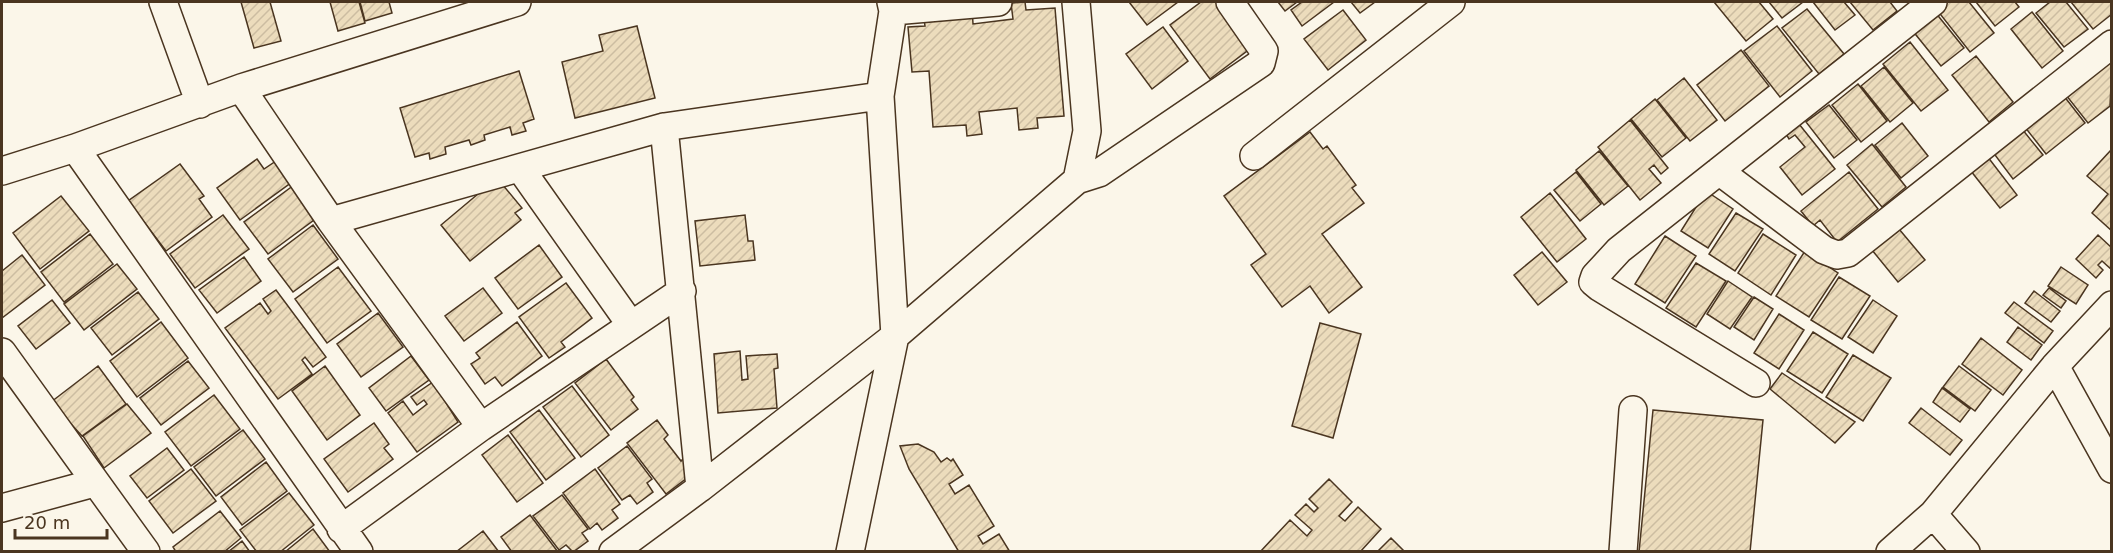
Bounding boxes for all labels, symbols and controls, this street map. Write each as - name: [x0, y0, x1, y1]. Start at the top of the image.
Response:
- scale bar: [15, 502, 106, 540]
- text: 20 m: [24, 512, 70, 533]

